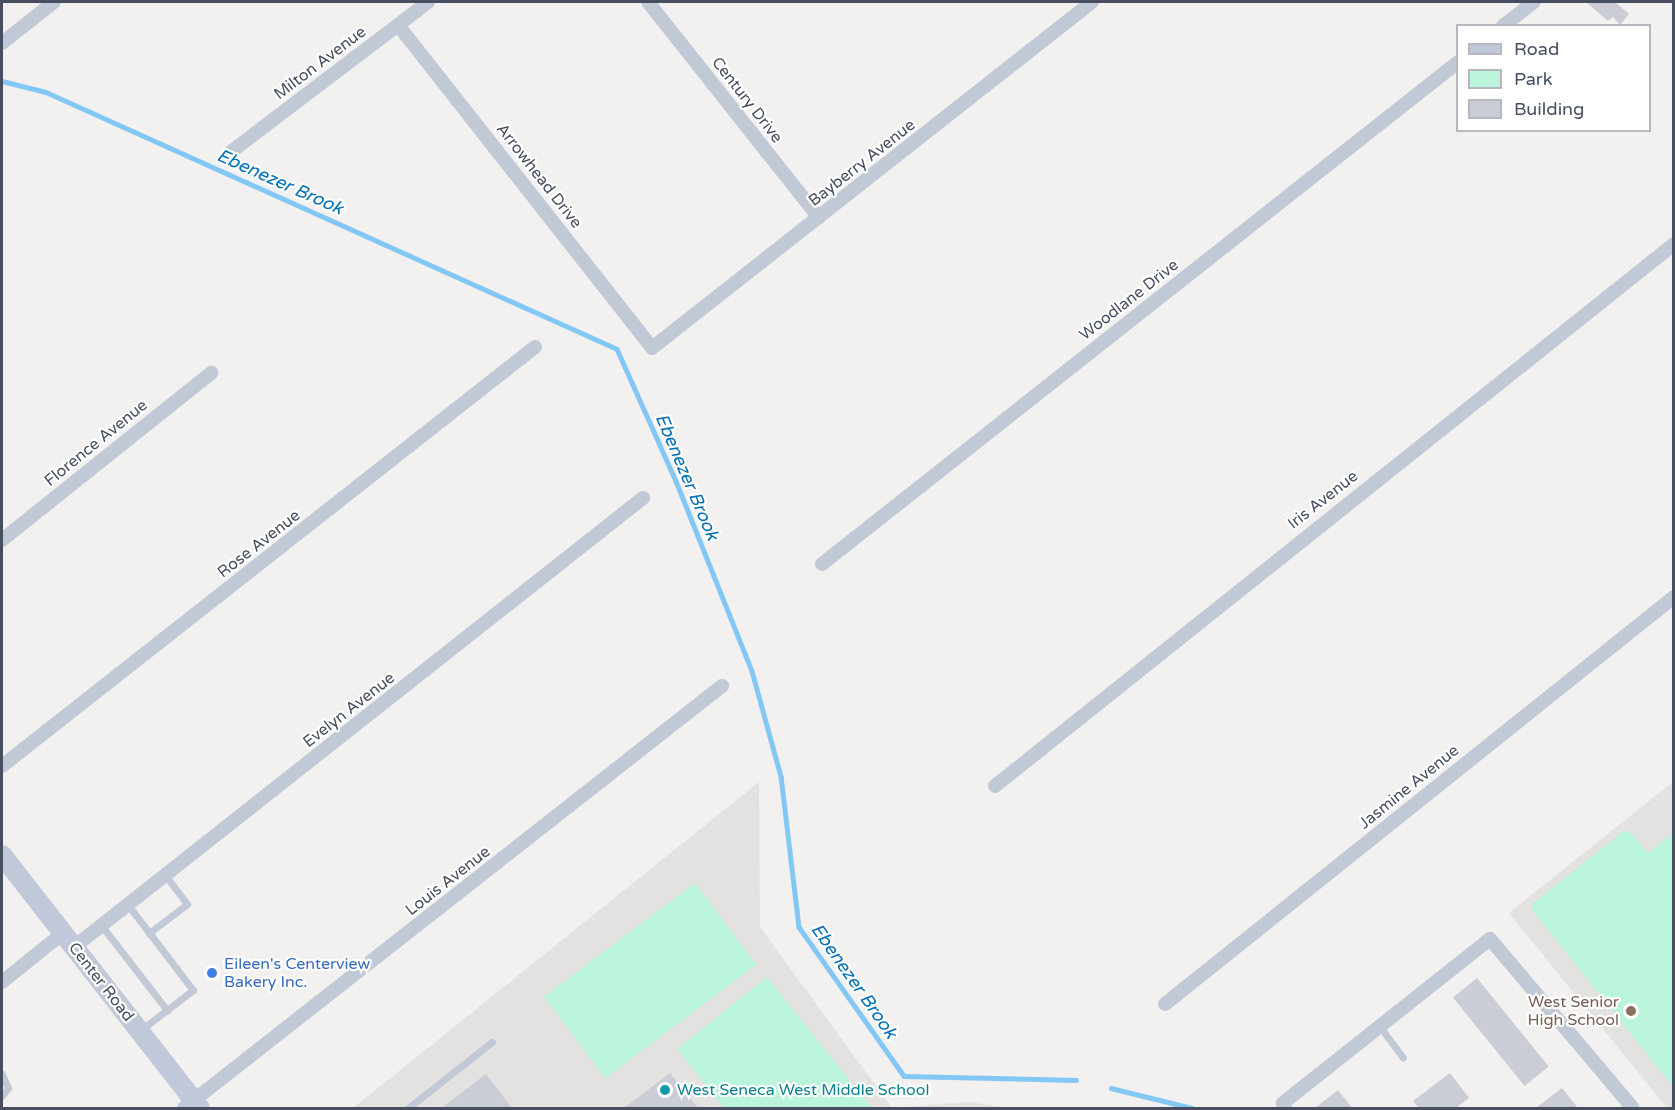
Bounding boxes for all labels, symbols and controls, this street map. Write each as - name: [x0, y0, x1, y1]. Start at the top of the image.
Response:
- street label: Milton Avenue: [270, 22, 370, 104]
- legend: [1456, 24, 1651, 132]
- text: Road: [1514, 38, 1559, 60]
- street label: Century Drive: [708, 53, 786, 147]
- text: Park: [1514, 68, 1552, 90]
- text: Building: [1514, 98, 1584, 120]
- street label: Bayberry Avenue: [805, 115, 919, 211]
- street label: Arrowhead Drive: [492, 120, 586, 232]
- water label: Ebenezer Brook: [214, 145, 346, 219]
- street label: Woodlane Drive: [1076, 255, 1182, 345]
- street label: Florence Avenue: [41, 396, 151, 490]
- water label: Ebenezer Brook: [651, 410, 723, 544]
- street label: Iris Avenue: [1284, 467, 1362, 533]
- street label: Rose Avenue: [214, 506, 304, 582]
- street label: Evelyn Avenue: [299, 668, 399, 752]
- street label: Jasmine Avenue: [1355, 741, 1463, 833]
- street label: Louis Avenue: [402, 842, 494, 920]
- water label: Ebenezer Brook: [806, 919, 902, 1043]
- street label: Center Road: [64, 939, 138, 1025]
- place label: Eileen's Centerview Bakery Inc.: [224, 954, 370, 992]
- marker: Eileen's Centerview Bakery Inc.: [205, 966, 219, 980]
- place label: West Senior High School: [1528, 992, 1619, 1030]
- marker: West Senior High School: [1624, 1004, 1638, 1018]
- place label: West Seneca West Middle School: [677, 1080, 929, 1100]
- marker: West Seneca West Middle School: [658, 1083, 672, 1097]

